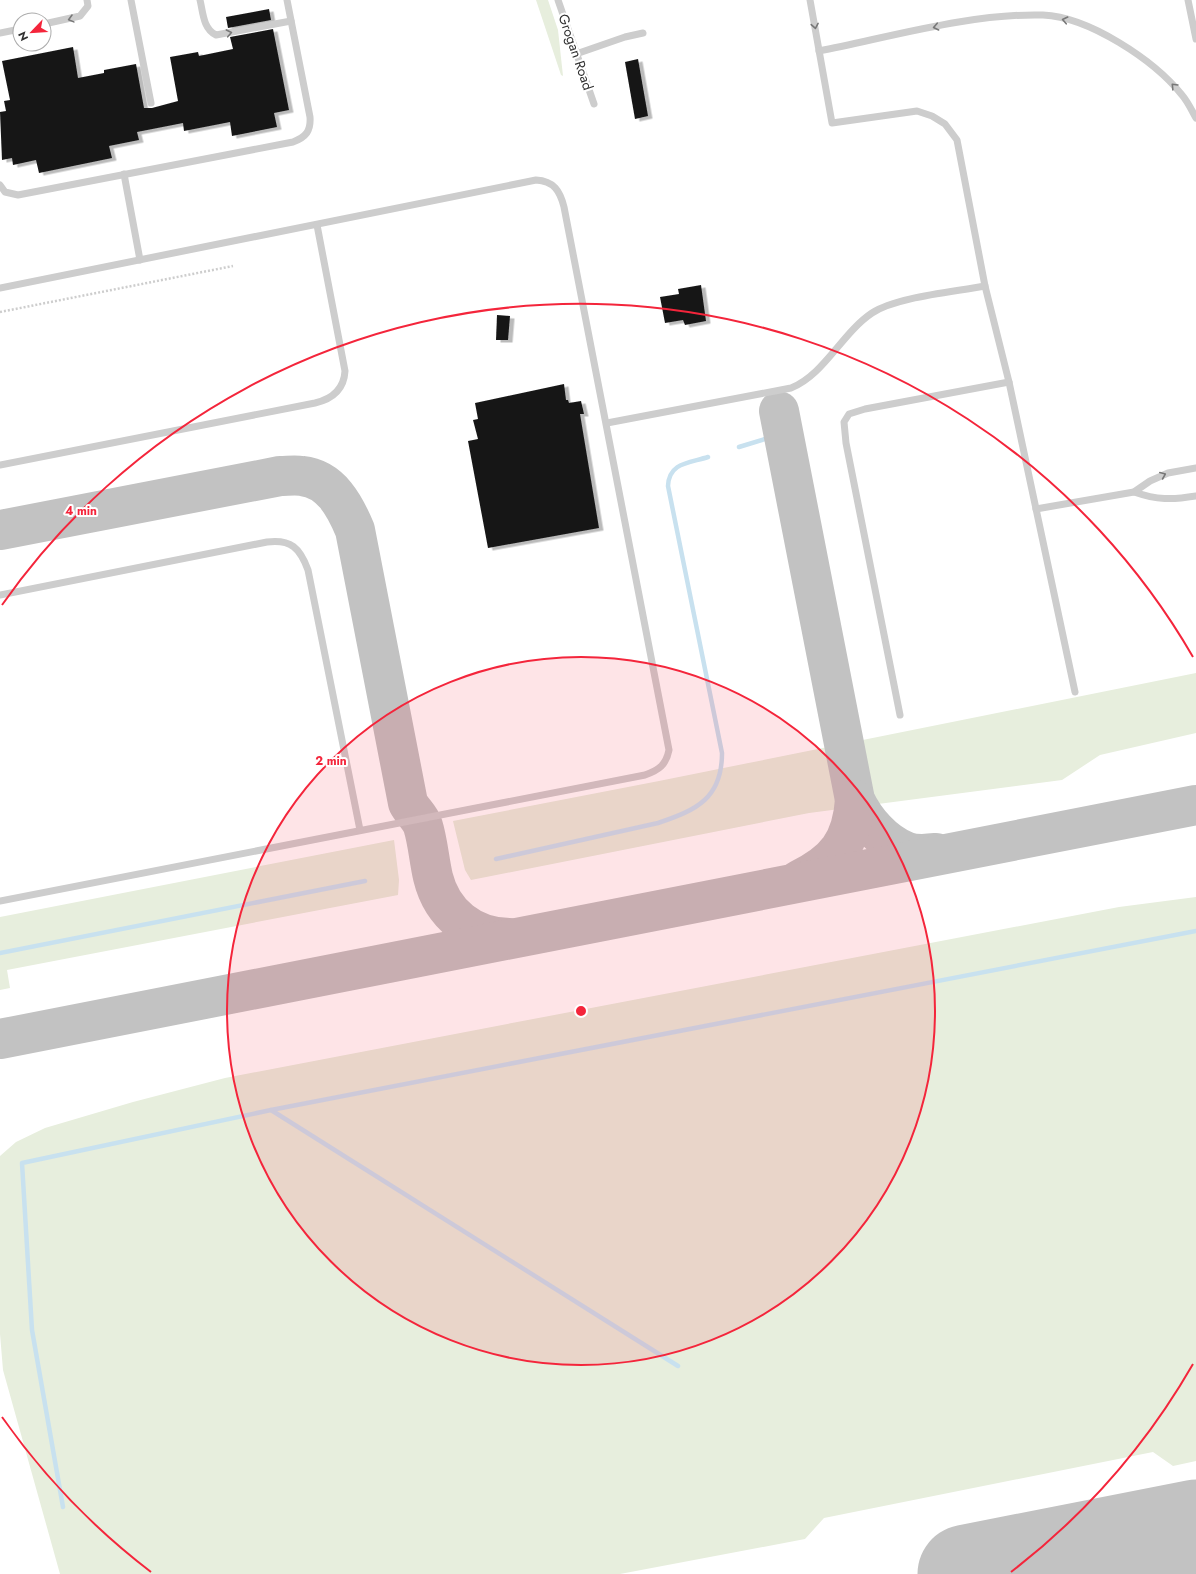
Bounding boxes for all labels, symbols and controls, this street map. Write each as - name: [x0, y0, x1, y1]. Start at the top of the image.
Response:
- street label: Grogan Road: [554, 11, 598, 93]
- north arrow: [12, 12, 52, 52]
- one-way arrow: [68, 14, 75, 22]
- one-way arrow: [1062, 16, 1068, 24]
- one-way arrow: [933, 22, 939, 31]
- one-way arrow: [810, 23, 818, 29]
- text: N: [14, 29, 32, 44]
- one-way arrow: [225, 29, 232, 38]
- one-way arrow: [1171, 83, 1179, 91]
- one-way arrow: [1160, 472, 1167, 480]
- text: 4 min: [65, 502, 97, 520]
- text: 2 min: [315, 752, 347, 770]
- centre of rings: [574, 1004, 588, 1018]

